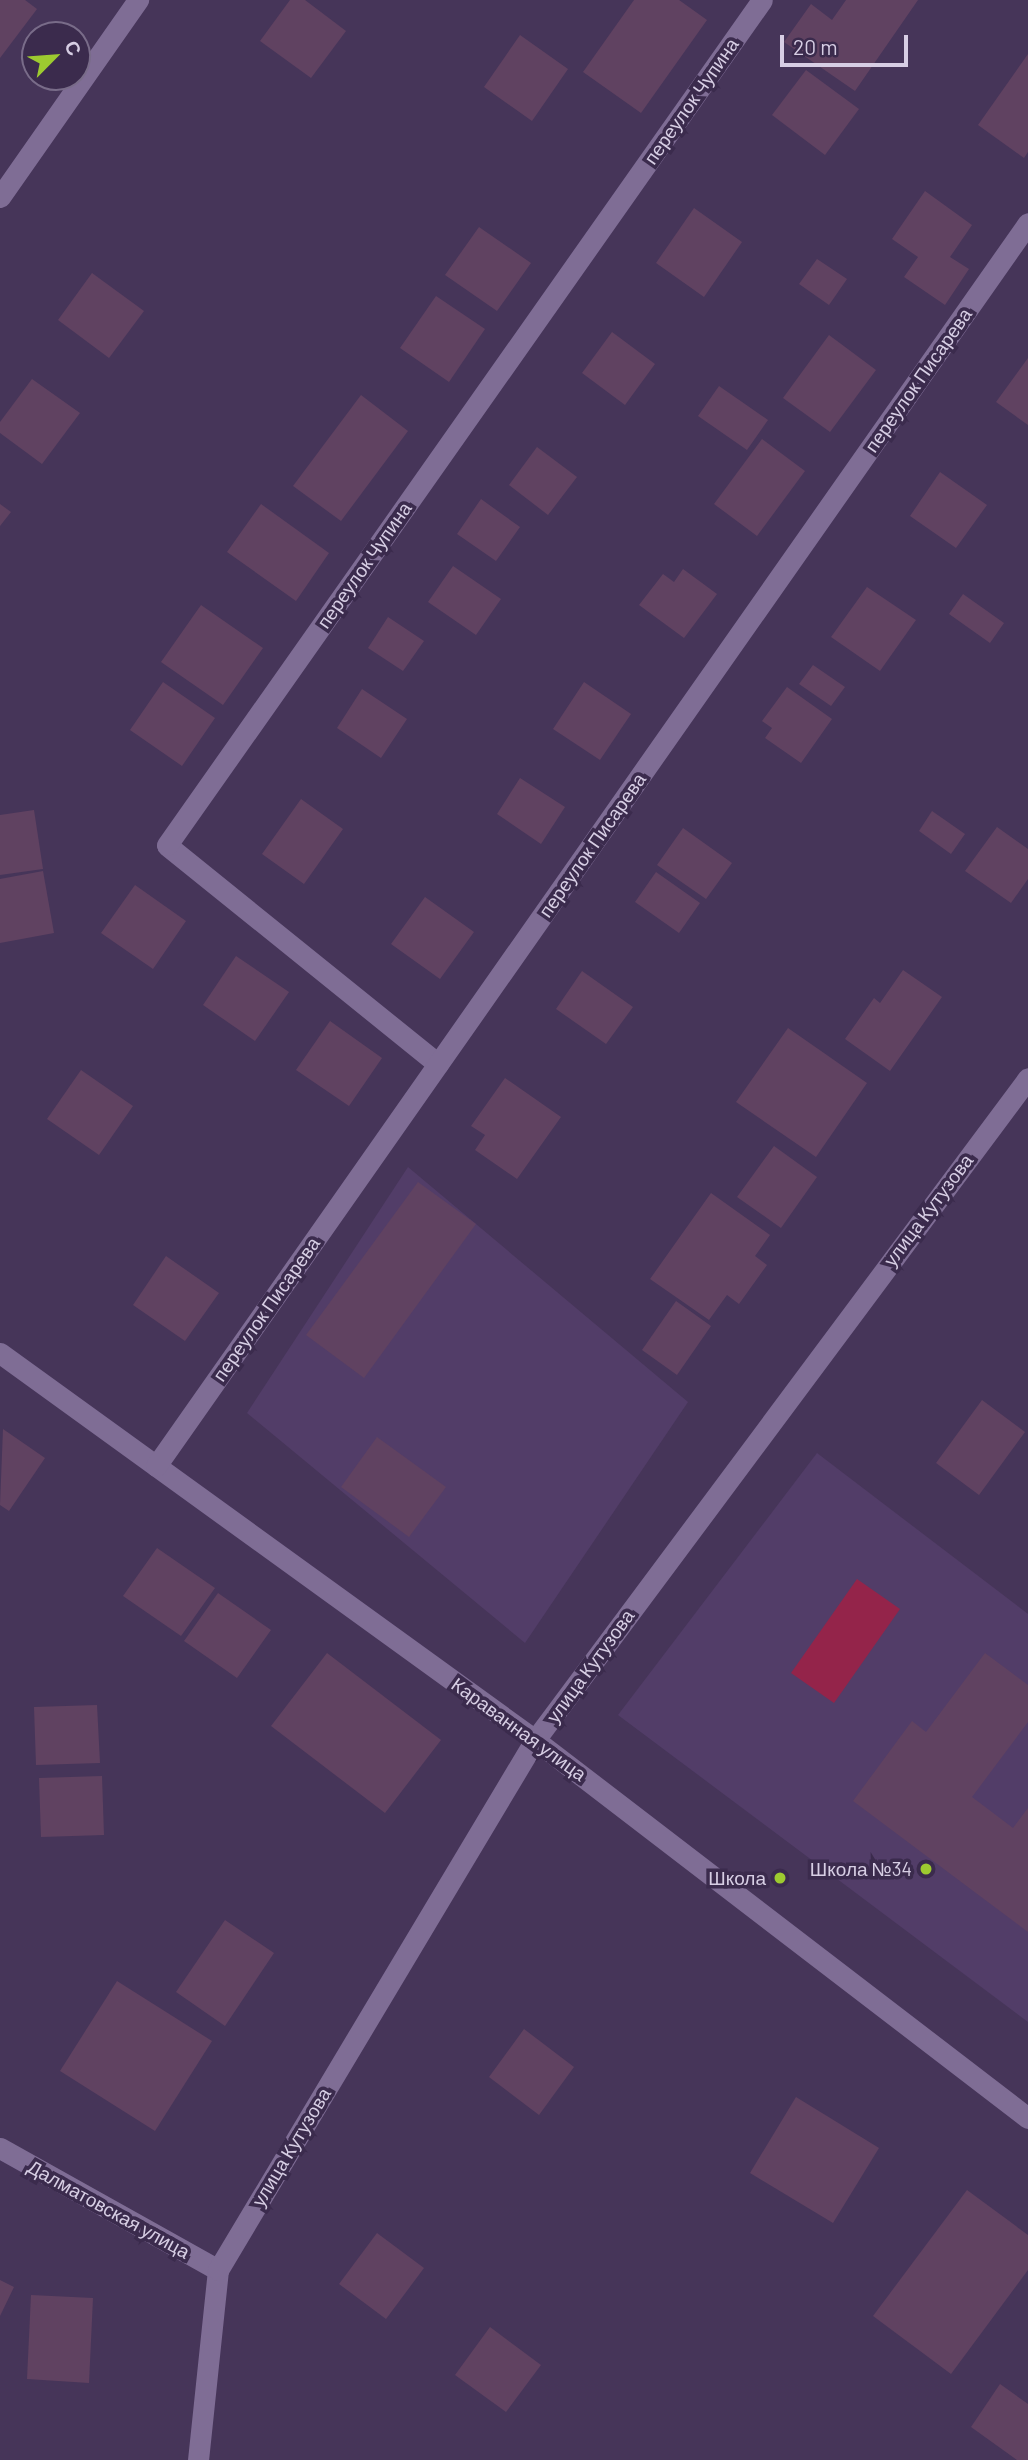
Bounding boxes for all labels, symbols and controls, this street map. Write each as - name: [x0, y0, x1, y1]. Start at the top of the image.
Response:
- north arrow: [21, 21, 91, 91]
- scale bar: [783, 21, 911, 65]
- street label: переулок Чупина: [639, 33, 743, 169]
- text: 20 m: [793, 34, 838, 59]
- text: С: [60, 37, 87, 59]
- street label: переулок Писарева: [860, 304, 976, 456]
- street label: переулок Чупина: [312, 497, 416, 633]
- street label: переулок Писарева: [534, 769, 650, 921]
- street label: улица Кутузова: [878, 1149, 978, 1271]
- street label: переулок Писарева: [208, 1233, 324, 1385]
- street label: улица Кутузова: [541, 1605, 639, 1727]
- street label: Караванная улица: [447, 1672, 591, 1786]
- place label: Школа №34: [810, 1858, 912, 1880]
- marker: Школа №34: [918, 1861, 934, 1877]
- place label: Школа: [708, 1867, 766, 1889]
- marker: Школа: [772, 1870, 788, 1886]
- street label: улица Кутузова: [247, 2083, 335, 2211]
- street label: Далматовская улица: [24, 2155, 194, 2263]

